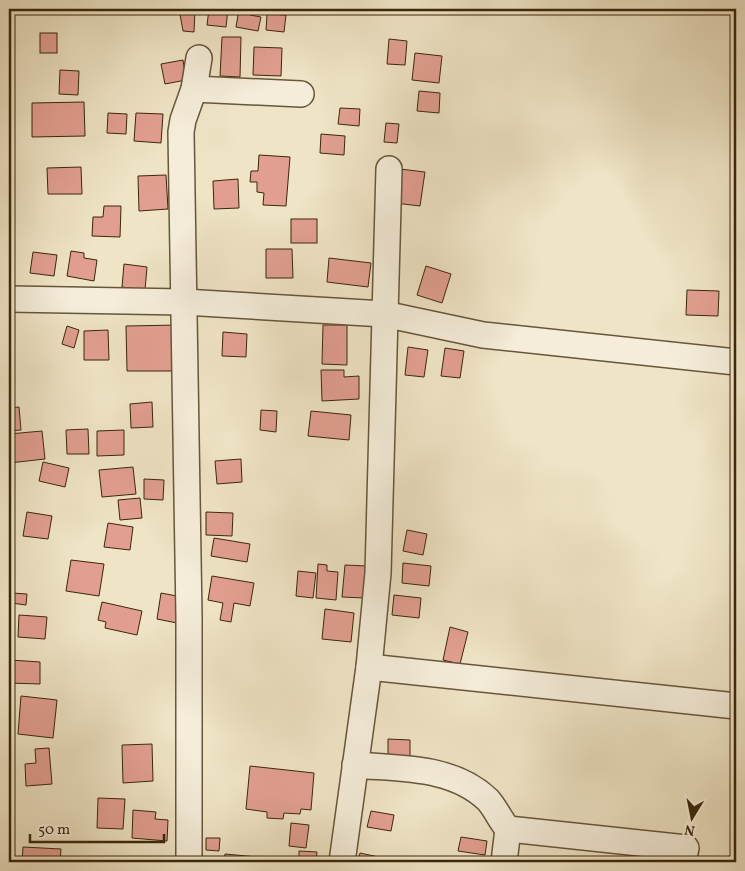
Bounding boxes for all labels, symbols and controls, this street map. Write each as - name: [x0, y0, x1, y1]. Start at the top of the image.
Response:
- north arrow: [668, 794, 718, 844]
- scale bar: [30, 811, 164, 843]
- text: N: [683, 819, 697, 840]
- text: 50 m: [38, 820, 70, 841]

